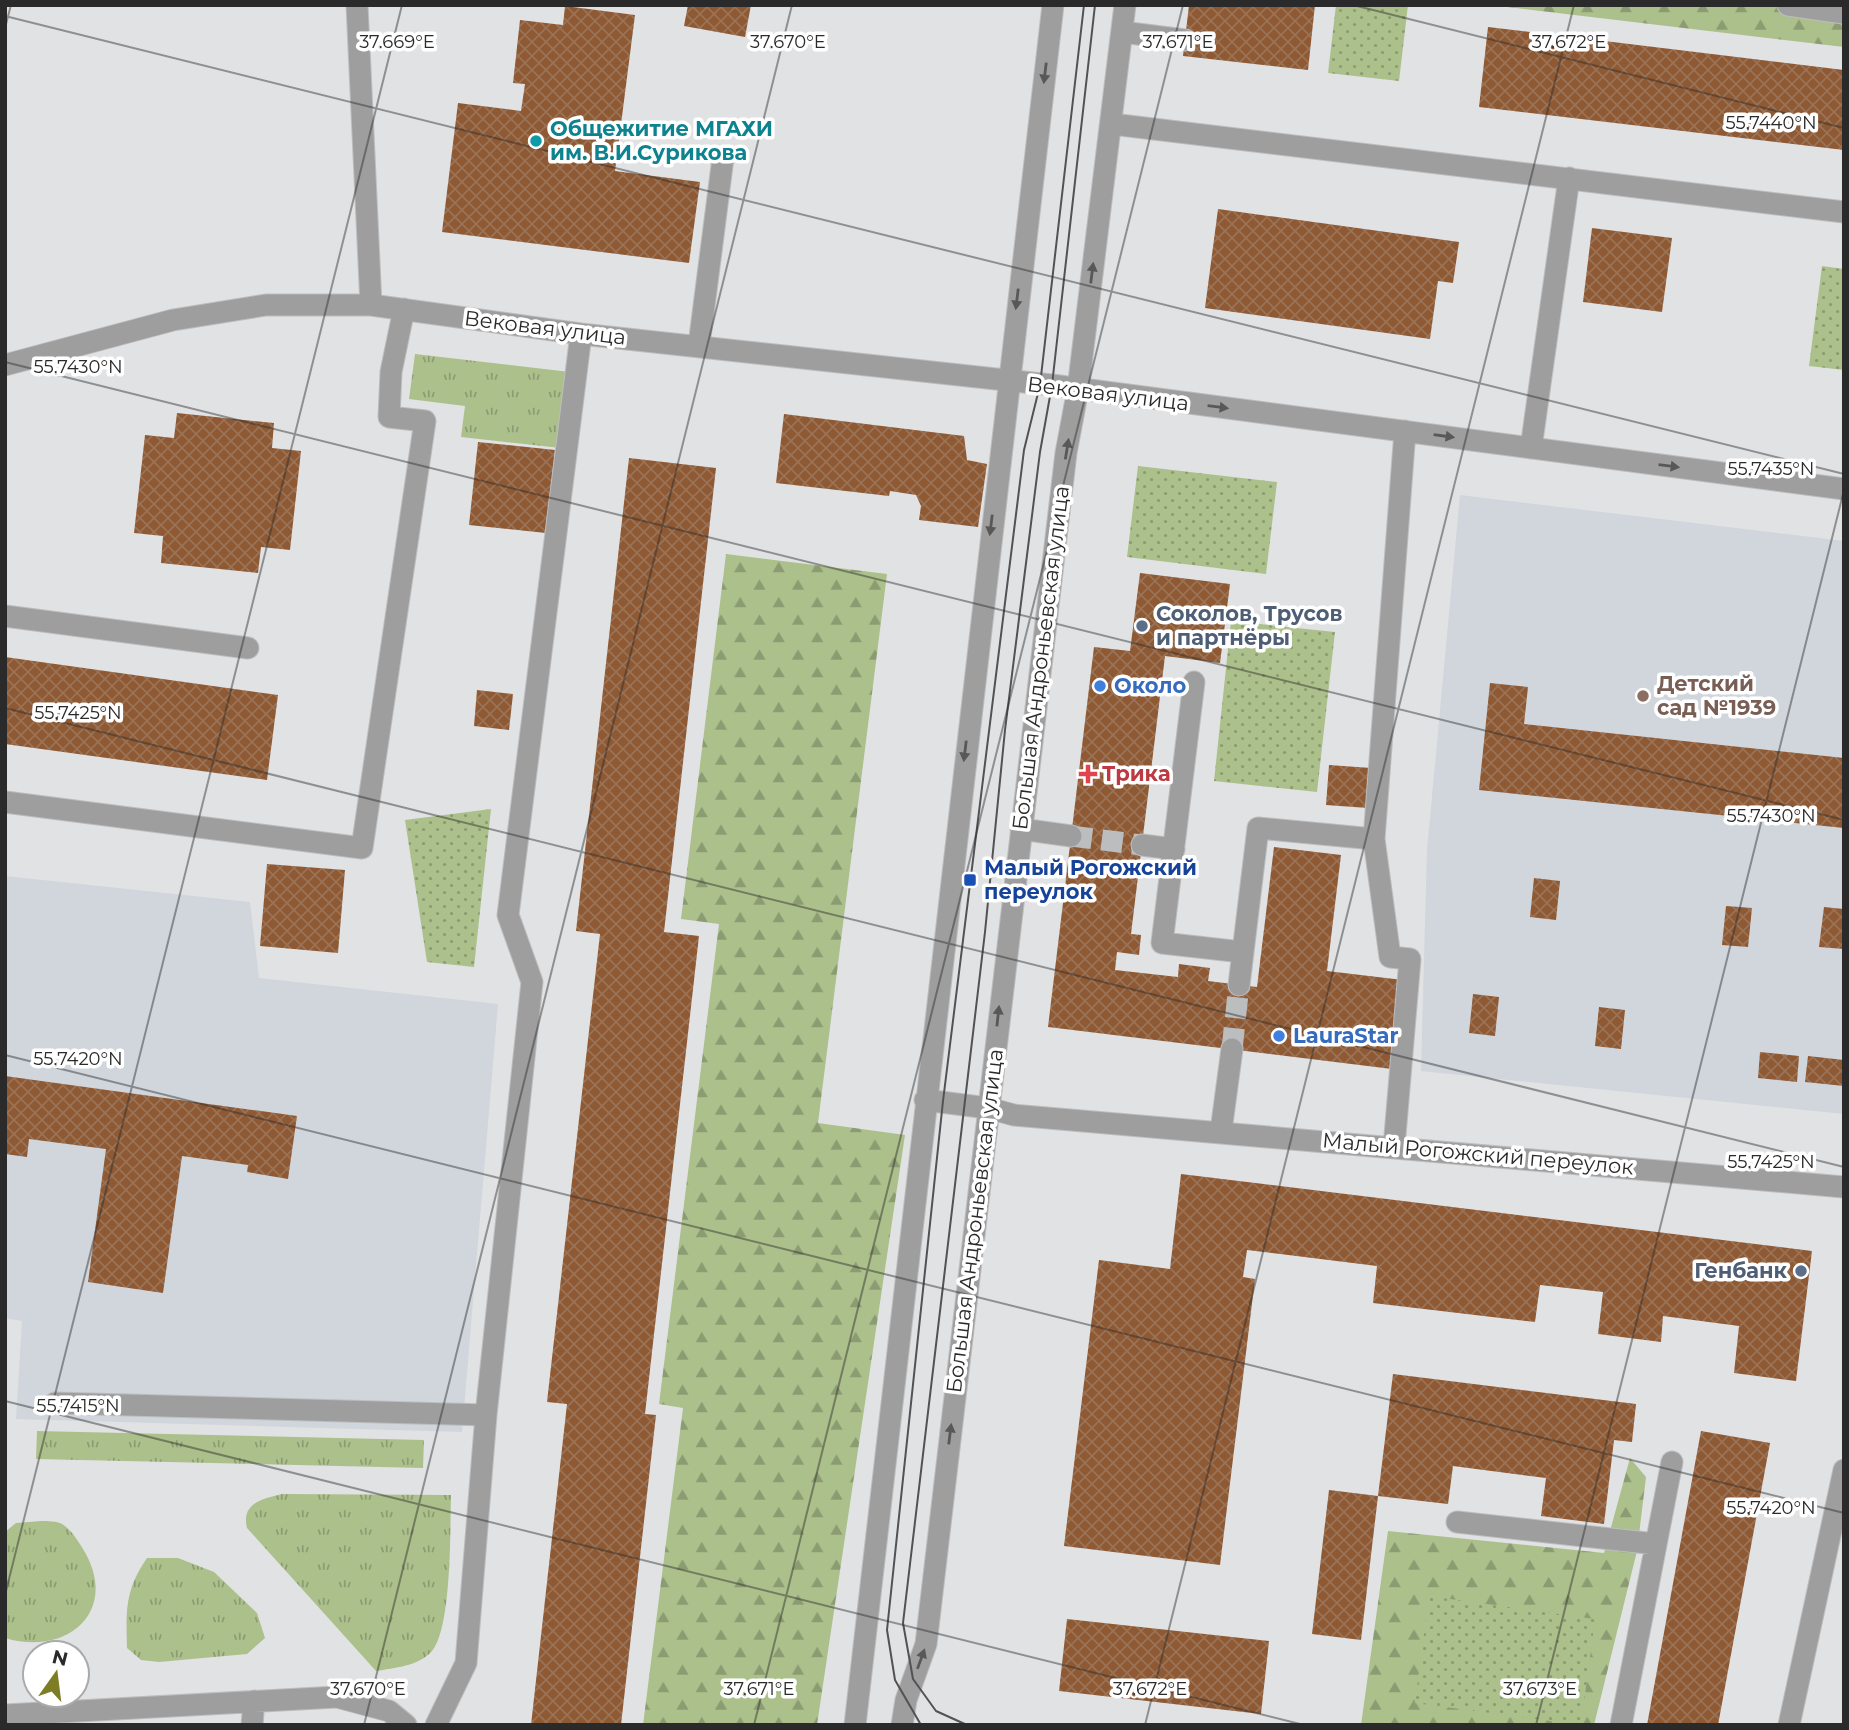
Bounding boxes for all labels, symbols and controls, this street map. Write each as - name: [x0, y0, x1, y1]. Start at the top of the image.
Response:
- text: 37.669°E: [359, 31, 435, 53]
- text: 37.670°E: [750, 31, 826, 53]
- text: 37.671°E: [1143, 31, 1213, 53]
- text: 37.672°E: [1532, 31, 1606, 53]
- one-way arrow: [1039, 62, 1050, 84]
- text: 55.7440°N: [1725, 112, 1817, 134]
- place label: Общежитие МГАХИ им. В.И.Сурикова: [550, 116, 773, 165]
- marker: Общежитие МГАХИ им. В.И.Сурикова: [528, 133, 544, 149]
- one-way arrow: [1087, 262, 1098, 284]
- one-way arrow: [1012, 288, 1023, 310]
- street label: Вековая улица: [463, 305, 627, 350]
- text: 55.7430°N: [33, 356, 123, 378]
- street label: Вековая улица: [1026, 371, 1190, 416]
- one-way arrow: [1207, 402, 1229, 413]
- one-way arrow: [1433, 431, 1455, 442]
- one-way arrow: [1062, 438, 1073, 460]
- text: 55.7435°N: [1727, 458, 1815, 480]
- one-way arrow: [1659, 461, 1681, 472]
- street label: Большая Андроньевская улица: [1007, 484, 1074, 831]
- one-way arrow: [986, 514, 997, 536]
- place label: Соколов, Трусов и партнёры: [1156, 601, 1343, 650]
- marker: Соколов, Трусов и партнёры: [1134, 618, 1150, 634]
- place label: Детский сад №1939: [1657, 671, 1776, 720]
- place label: Около: [1114, 673, 1186, 698]
- marker: Около: [1092, 678, 1108, 694]
- marker: Детский сад №1939: [1635, 688, 1651, 704]
- text: 55.7425°N: [34, 702, 122, 724]
- one-way arrow: [960, 740, 971, 762]
- place label: Трика: [1102, 761, 1171, 786]
- marker: Трика: [1080, 766, 1096, 782]
- text: 55.7430°N: [1726, 805, 1816, 827]
- place label: Малый Рогожский переулок: [984, 855, 1197, 904]
- marker: Малый Рогожский переулок: [962, 872, 978, 888]
- one-way arrow: [993, 1004, 1004, 1026]
- place label: LauraStar: [1293, 1023, 1399, 1048]
- marker: LauraStar: [1271, 1028, 1287, 1044]
- street label: Большая Андроньевская улица: [941, 1047, 1008, 1394]
- text: 55.7420°N: [33, 1048, 123, 1070]
- street label: Малый Рогожский переулок: [1321, 1127, 1635, 1180]
- text: 55.7425°N: [1727, 1151, 1815, 1173]
- place label: Генбанк: [1694, 1258, 1788, 1283]
- marker: Генбанк: [1793, 1263, 1809, 1279]
- text: 55.7415°N: [36, 1395, 120, 1417]
- one-way arrow: [945, 1423, 956, 1445]
- text: 55.7420°N: [1726, 1497, 1816, 1519]
- north arrow: [21, 1639, 91, 1709]
- text: N: [50, 1645, 70, 1671]
- one-way arrow: [915, 1649, 926, 1670]
- text: 37.670°E: [330, 1678, 406, 1700]
- text: 37.671°E: [724, 1678, 794, 1700]
- text: 37.672°E: [1113, 1678, 1187, 1700]
- text: 37.673°E: [1503, 1678, 1577, 1700]

